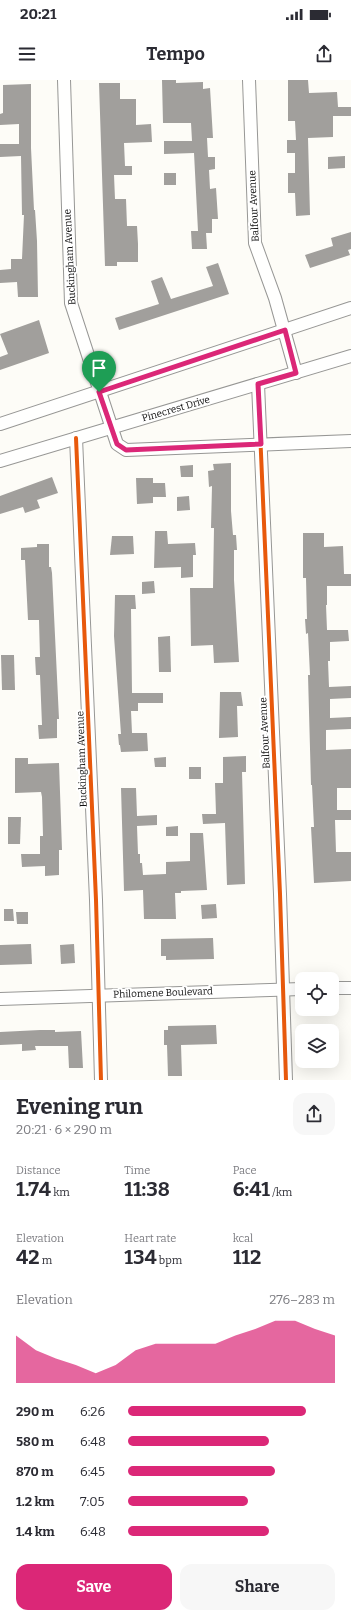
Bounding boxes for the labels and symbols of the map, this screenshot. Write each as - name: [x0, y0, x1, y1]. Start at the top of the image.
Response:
- street label: Balfour Avenue: [246, 170, 262, 242]
- street label: Buckingham Avenue: [61, 209, 79, 305]
- pin: [82, 351, 116, 392]
- street label: Pinecrest Drive: [141, 394, 211, 424]
- street label: Balfour Avenue: [257, 697, 273, 769]
- street label: Buckingham Avenue: [74, 711, 90, 807]
- street label: Philomene Boulevard: [113, 985, 213, 1001]

